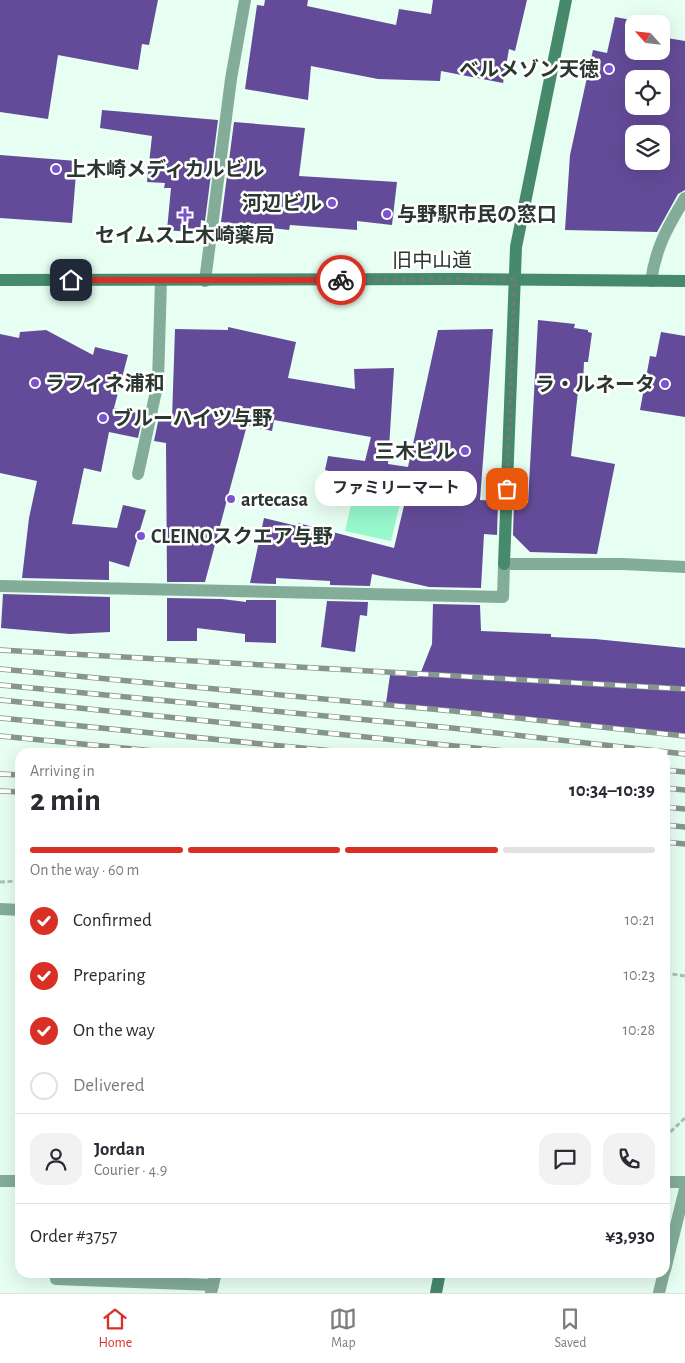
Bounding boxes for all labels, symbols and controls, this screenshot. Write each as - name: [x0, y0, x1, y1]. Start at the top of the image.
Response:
- north arrow: [625, 15, 670, 60]
- map controls: [625, 15, 670, 170]
- place label: ベルメゾン天徳: [459, 58, 599, 80]
- marker: ベルメゾン天徳: [603, 63, 615, 75]
- button: locate: [625, 70, 670, 115]
- button: layers: [625, 125, 670, 170]
- place label: 上木崎メディカルビル: [66, 158, 265, 180]
- marker: 上木崎メディカルビル: [50, 163, 62, 175]
- place label: 河辺ビル: [242, 192, 322, 214]
- marker: 河辺ビル: [326, 197, 338, 209]
- place label: 与野駅市民の窓口: [397, 204, 557, 225]
- marker: 与野駅市民の窓口: [381, 208, 393, 220]
- marker: セイムス上木崎薬局: [179, 209, 191, 221]
- place label: セイムス上木崎薬局: [95, 225, 275, 246]
- street label: 旧中山道: [392, 250, 472, 271]
- courier: [316, 255, 366, 305]
- pin: [50, 259, 92, 301]
- icon: home: [57, 266, 85, 294]
- icon: bike: [327, 266, 355, 294]
- place label: ラフィネ浦和: [45, 372, 165, 394]
- place label: ラ・ルネータ: [535, 374, 655, 395]
- marker: ラフィネ浦和: [29, 377, 41, 389]
- marker: ラ・ルネータ: [659, 378, 671, 390]
- place label: ブルーハイツ与野: [113, 407, 272, 429]
- marker: ブルーハイツ与野: [97, 412, 109, 424]
- place label: 三木ビル: [375, 440, 455, 462]
- marker: 三木ビル: [459, 445, 471, 457]
- pin: [486, 468, 528, 510]
- callout: ファミリーマート: [314, 472, 477, 506]
- icon: bag: [493, 475, 521, 503]
- text: ファミリーマート: [332, 480, 460, 496]
- place label: artecasa: [241, 490, 308, 510]
- marker: artecasa: [225, 493, 237, 505]
- place label: CLEINOスクエア与野: [151, 526, 333, 547]
- marker: CLEINOスクエア与野: [135, 530, 147, 542]
- text: Arriving in: [30, 763, 95, 779]
- text: 10:34–10:39: [569, 781, 655, 800]
- text: 2 min: [30, 784, 101, 816]
- text: On the way · 60 m: [30, 862, 139, 878]
- icon: check: [30, 907, 58, 935]
- text: Confirmed: [73, 911, 152, 930]
- text: 10:21: [625, 912, 655, 928]
- icon: check: [30, 962, 58, 990]
- text: Preparing: [73, 966, 146, 985]
- text: 10:23: [624, 967, 655, 983]
- icon: check: [30, 1017, 58, 1045]
- text: On the way: [73, 1021, 155, 1040]
- text: 10:28: [623, 1022, 655, 1038]
- text: Delivered: [73, 1076, 145, 1095]
- button: person: [30, 1133, 82, 1185]
- button: chat: [539, 1133, 591, 1185]
- button: phone: [603, 1133, 655, 1185]
- text: Jordan: [94, 1140, 145, 1159]
- text: Courier · 4.9: [94, 1162, 167, 1178]
- text: Order #3757: [30, 1227, 117, 1246]
- text: ¥3,930: [605, 1227, 655, 1246]
- tab: Home: [99, 1305, 132, 1352]
- tab: Map: [329, 1305, 357, 1352]
- tab: Saved: [554, 1305, 586, 1352]

